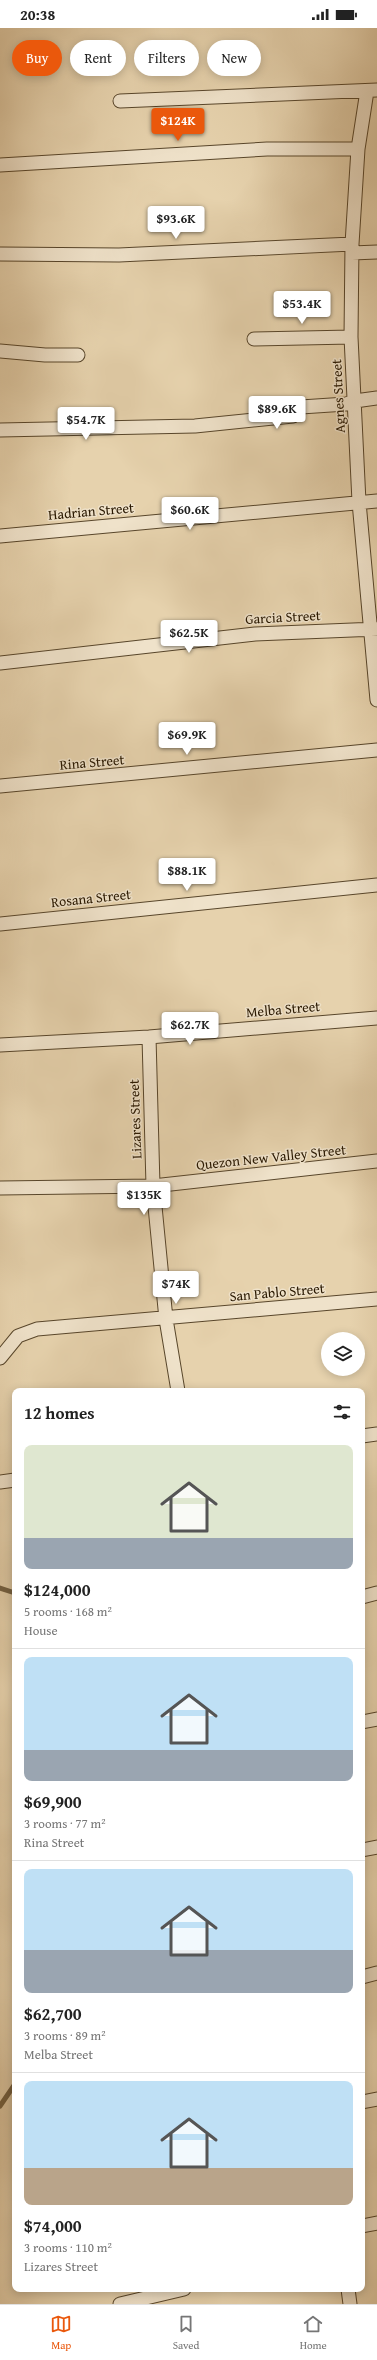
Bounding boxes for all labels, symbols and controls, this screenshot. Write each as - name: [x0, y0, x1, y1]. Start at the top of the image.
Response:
- text: 20:38: [20, 4, 55, 25]
- chip: Buy: [12, 40, 62, 76]
- chip: Rent: [70, 40, 126, 76]
- chip: Filters: [134, 40, 199, 76]
- chip: New: [207, 40, 261, 76]
- pin: $124K: [150, 108, 206, 142]
- text: $124K: [160, 111, 196, 130]
- pin: $93.6K: [143, 206, 209, 240]
- text: $93.6K: [157, 209, 195, 228]
- pin: $53.4K: [269, 291, 335, 325]
- text: $53.4K: [283, 294, 321, 313]
- street label: Agnes Street: [326, 359, 350, 433]
- pin: $89.6K: [244, 396, 310, 430]
- text: $89.6K: [258, 399, 296, 418]
- pin: $54.7K: [53, 407, 119, 441]
- text: $54.7K: [67, 410, 105, 429]
- street label: Hadrian Street: [47, 497, 135, 525]
- pin: $60.6K: [157, 497, 223, 531]
- text: $60.6K: [171, 500, 209, 519]
- street label: Garcia Street: [245, 605, 321, 629]
- pin: $62.5K: [156, 620, 222, 654]
- text: $62.5K: [170, 623, 208, 642]
- pin: $69.9K: [154, 722, 220, 756]
- text: $69.9K: [168, 725, 206, 744]
- street label: Rina Street: [59, 749, 125, 775]
- pin: $88.1K: [154, 858, 220, 892]
- text: $88.1K: [168, 861, 206, 880]
- street label: Rosana Street: [50, 884, 132, 912]
- street label: Melba Street: [245, 996, 321, 1022]
- pin: $62.7K: [157, 1012, 223, 1046]
- text: $62.7K: [171, 1015, 209, 1034]
- street label: Lizares Street: [124, 1079, 146, 1159]
- street label: Quezon New Valley Street: [195, 1139, 347, 1175]
- pin: $135K: [116, 1182, 172, 1216]
- text: $135K: [126, 1185, 162, 1204]
- pin: $74K: [152, 1271, 200, 1305]
- text: $74K: [162, 1274, 190, 1293]
- street label: San Pablo Street: [229, 1278, 325, 1306]
- map controls: [321, 1332, 365, 1376]
- button: layers: [321, 1332, 365, 1376]
- text: 12 homes: [24, 1400, 95, 1425]
- icon: filters: [331, 1401, 353, 1423]
- icon: home: [153, 1471, 225, 1543]
- text: $124,000: [24, 1577, 90, 1602]
- text: 5 rooms · 168 m²: [24, 1602, 112, 1621]
- text: House: [24, 1621, 58, 1640]
- icon: home: [153, 1683, 225, 1755]
- text: $69,900: [24, 1789, 82, 1814]
- text: 3 rooms · 77 m²: [24, 1814, 106, 1833]
- text: Rina Street: [24, 1833, 84, 1852]
- icon: home: [153, 1895, 225, 1967]
- text: $62,700: [24, 2001, 82, 2026]
- text: 3 rooms · 89 m²: [24, 2026, 106, 2045]
- text: Melba Street: [24, 2045, 93, 2064]
- icon: home: [153, 2107, 225, 2179]
- text: $74,000: [24, 2213, 82, 2238]
- text: 3 rooms · 110 m²: [24, 2238, 112, 2257]
- text: Lizares Street: [24, 2257, 98, 2276]
- tab: Map: [50, 2313, 72, 2353]
- tab: Saved: [173, 2313, 199, 2353]
- tab: Home: [300, 2313, 327, 2353]

